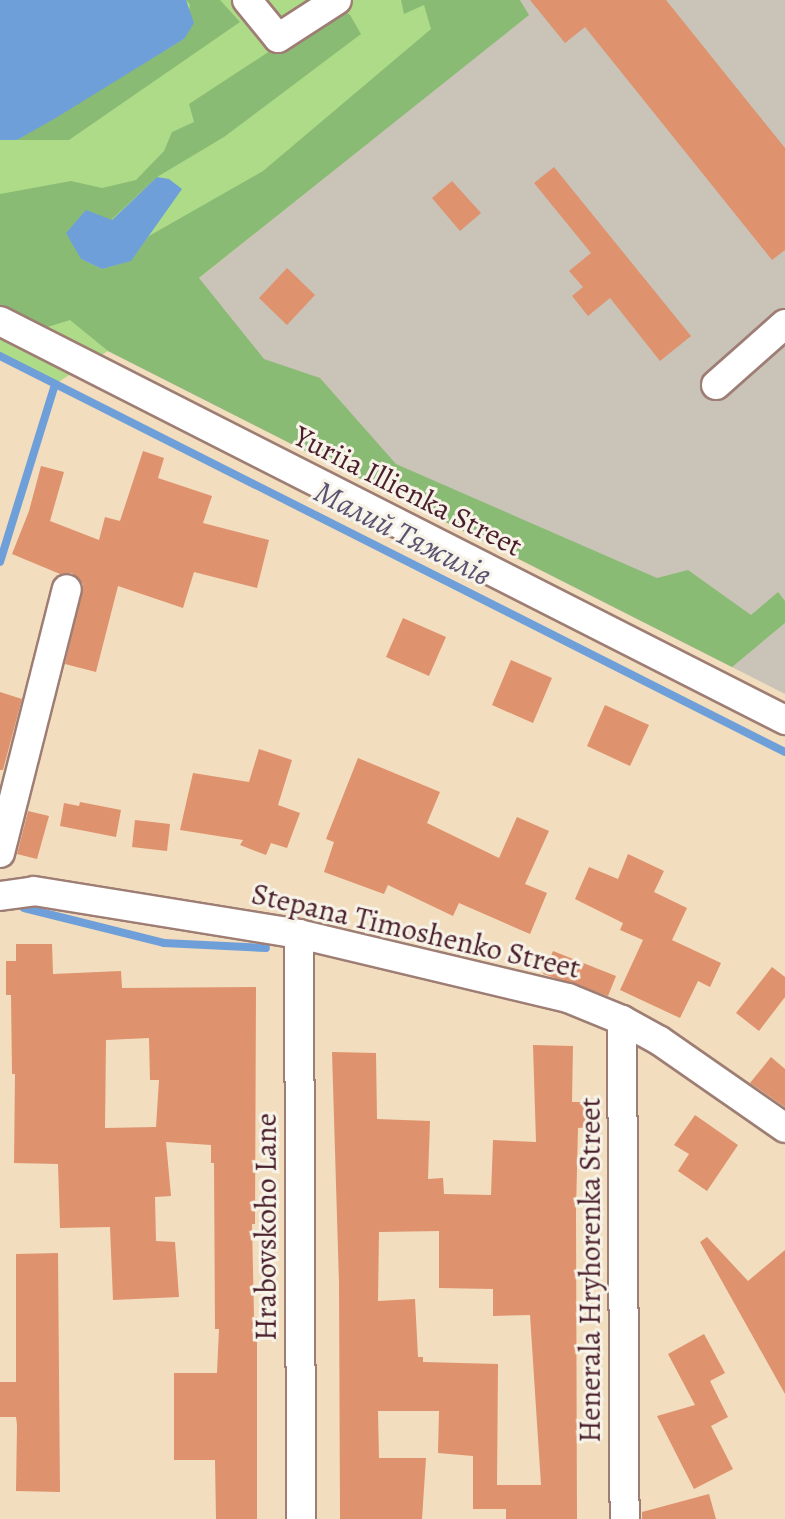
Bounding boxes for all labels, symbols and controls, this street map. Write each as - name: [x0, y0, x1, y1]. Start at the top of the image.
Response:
- street label: Yuriia Illienka Street: [288, 418, 528, 564]
- water label: Малий Тяжилів: [308, 472, 498, 594]
- street label: Stepana Timoshenko Street: [248, 876, 584, 986]
- street label: Henerala Hryhorenka Street: [572, 1097, 608, 1443]
- street label: Hrabovskoho Lane: [248, 1113, 284, 1341]

